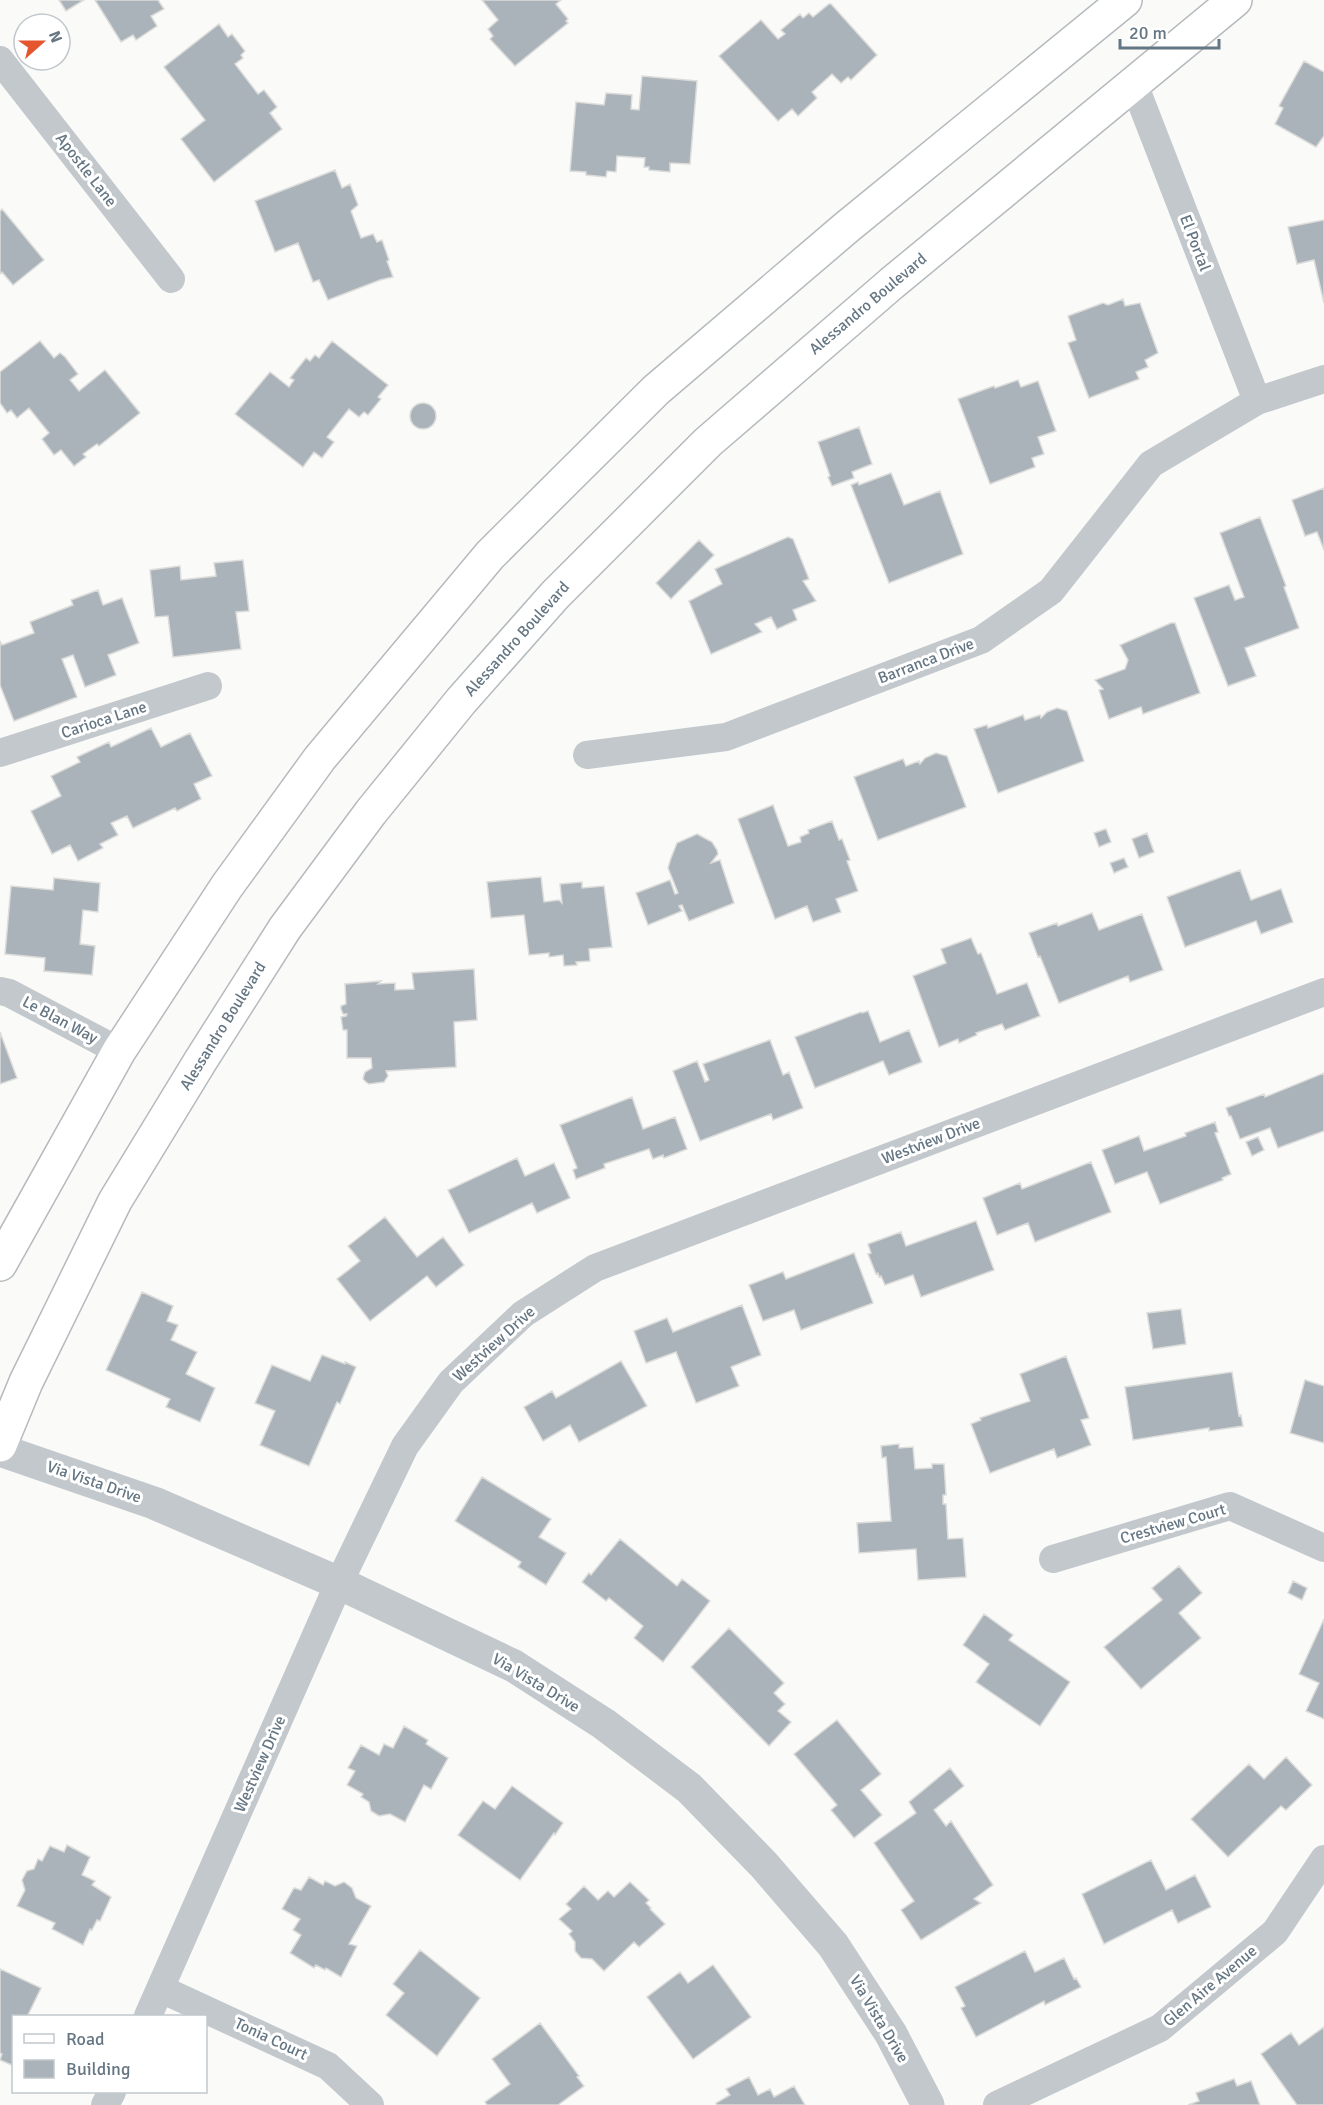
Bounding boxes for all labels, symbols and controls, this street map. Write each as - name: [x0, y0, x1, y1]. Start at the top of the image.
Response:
- north arrow: [12, 12, 72, 72]
- scale bar: [1120, 12, 1219, 50]
- text: 20 m: [1129, 22, 1167, 44]
- text: N: [44, 28, 66, 46]
- street label: Apostle Lane: [51, 129, 121, 211]
- street label: El Portal: [1175, 212, 1215, 274]
- street label: Alessandro Boulevard: [805, 249, 931, 359]
- street label: Alessandro Boulevard: [460, 577, 574, 701]
- street label: Barranca Drive: [875, 634, 977, 688]
- street label: Carioca Lane: [59, 697, 149, 743]
- street label: Alessandro Boulevard: [175, 958, 271, 1094]
- street label: Le Blan Way: [19, 992, 102, 1048]
- street label: Westview Drive: [879, 1113, 983, 1169]
- street label: Westview Drive: [449, 1302, 539, 1386]
- street label: Via Vista Drive: [44, 1456, 144, 1508]
- street label: Crestview Court: [1118, 1499, 1228, 1549]
- street label: Via Vista Drive: [489, 1649, 583, 1717]
- street label: Westview Drive: [230, 1713, 290, 1815]
- street label: Glen Aire Avenue: [1159, 1941, 1261, 2031]
- street label: Via Vista Drive: [845, 1972, 913, 2066]
- street label: Tonia Court: [231, 2013, 311, 2065]
- legend: [12, 2015, 207, 2093]
- text: Road: [66, 2028, 105, 2050]
- text: Building: [66, 2058, 130, 2080]

